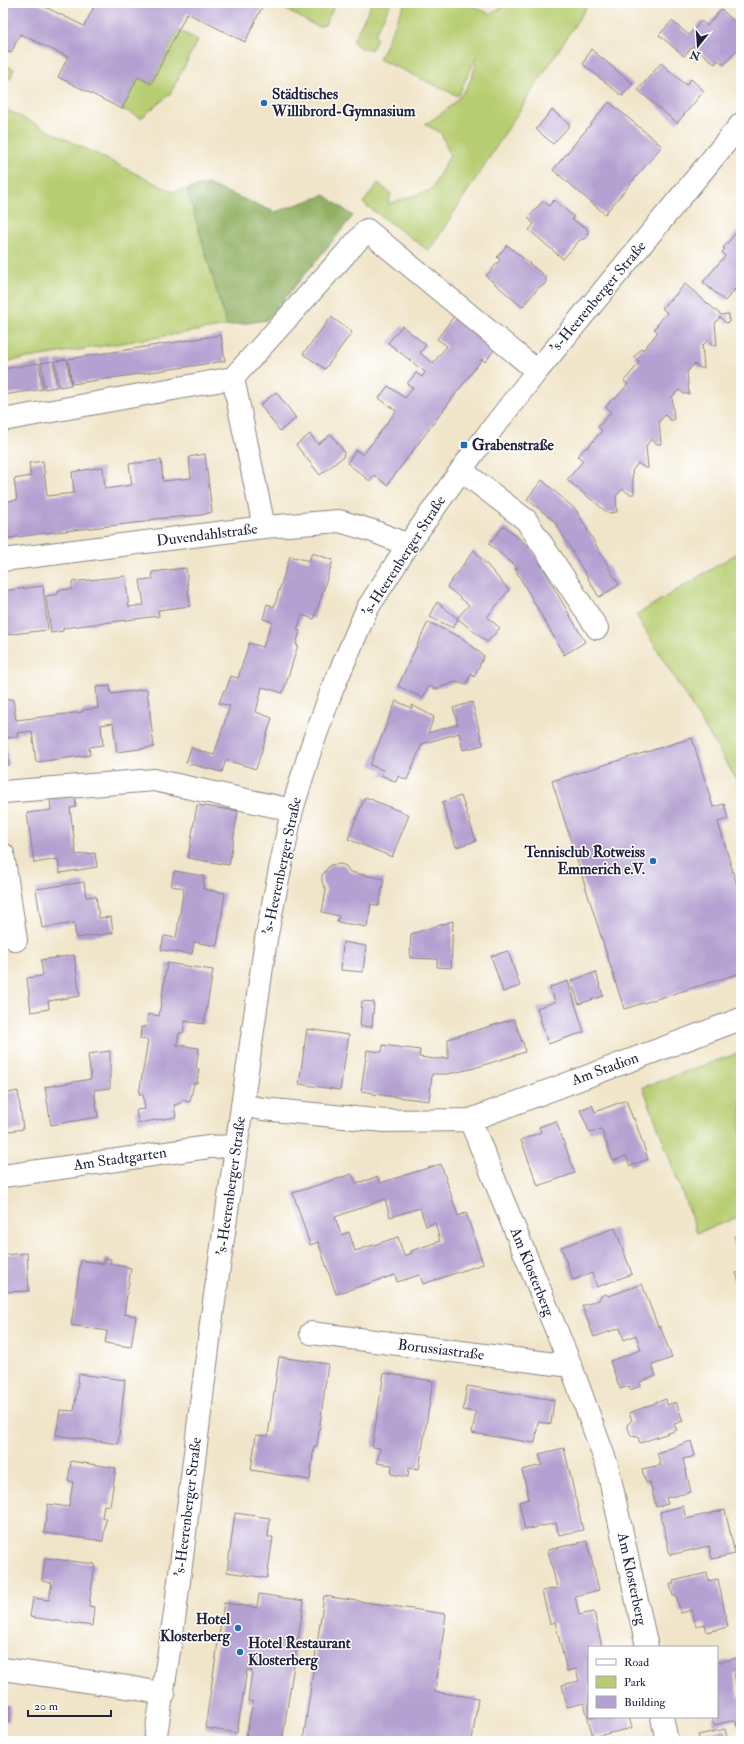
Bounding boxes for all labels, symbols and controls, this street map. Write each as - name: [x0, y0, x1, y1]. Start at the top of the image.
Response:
- north arrow: [678, 26, 718, 66]
- text: N: [688, 47, 703, 63]
- place label: Städtisches Willibrord-Gymnasium: [271, 85, 416, 122]
- marker: Städtisches Willibrord-Gymnasium: [259, 98, 269, 108]
- street label: 's-Heerenberger Straße: [546, 237, 650, 357]
- place label: Grabenstraße: [472, 436, 555, 455]
- marker: Grabenstraße: [459, 440, 469, 450]
- street label: 's-Heerenberger Straße: [358, 492, 450, 620]
- street label: Duvendahlstraße: [155, 519, 259, 551]
- street label: 's-Heerenberger Straße: [258, 796, 306, 936]
- place label: Tennisclub Rotweiss Emmerich e.V.: [523, 843, 645, 879]
- marker: Tennisclub Rotweiss Emmerich e.V.: [648, 856, 658, 866]
- street label: Am Stadion: [568, 1048, 641, 1090]
- street label: 's-Heerenberger Straße: [212, 1115, 250, 1257]
- street label: Am Stadtgarten: [71, 1143, 168, 1175]
- street label: Am Klosterberg: [505, 1224, 559, 1320]
- street label: Borussiastraße: [397, 1335, 485, 1365]
- street label: 's-Heerenberger Straße: [170, 1436, 206, 1578]
- street label: Am Klosterberg: [613, 1530, 651, 1628]
- place label: Hotel Klosterberg: [160, 1610, 231, 1647]
- marker: Hotel Klosterberg: [233, 1623, 243, 1633]
- place label: Hotel Restaurant Klosterberg: [248, 1634, 351, 1671]
- legend: [588, 1646, 718, 1718]
- marker: Hotel Restaurant Klosterberg: [235, 1647, 245, 1657]
- text: Road: [624, 1655, 649, 1670]
- text: Park: [624, 1675, 646, 1690]
- scale bar: [28, 1692, 111, 1718]
- text: Building: [624, 1695, 667, 1710]
- text: 20 m: [34, 1699, 59, 1714]

